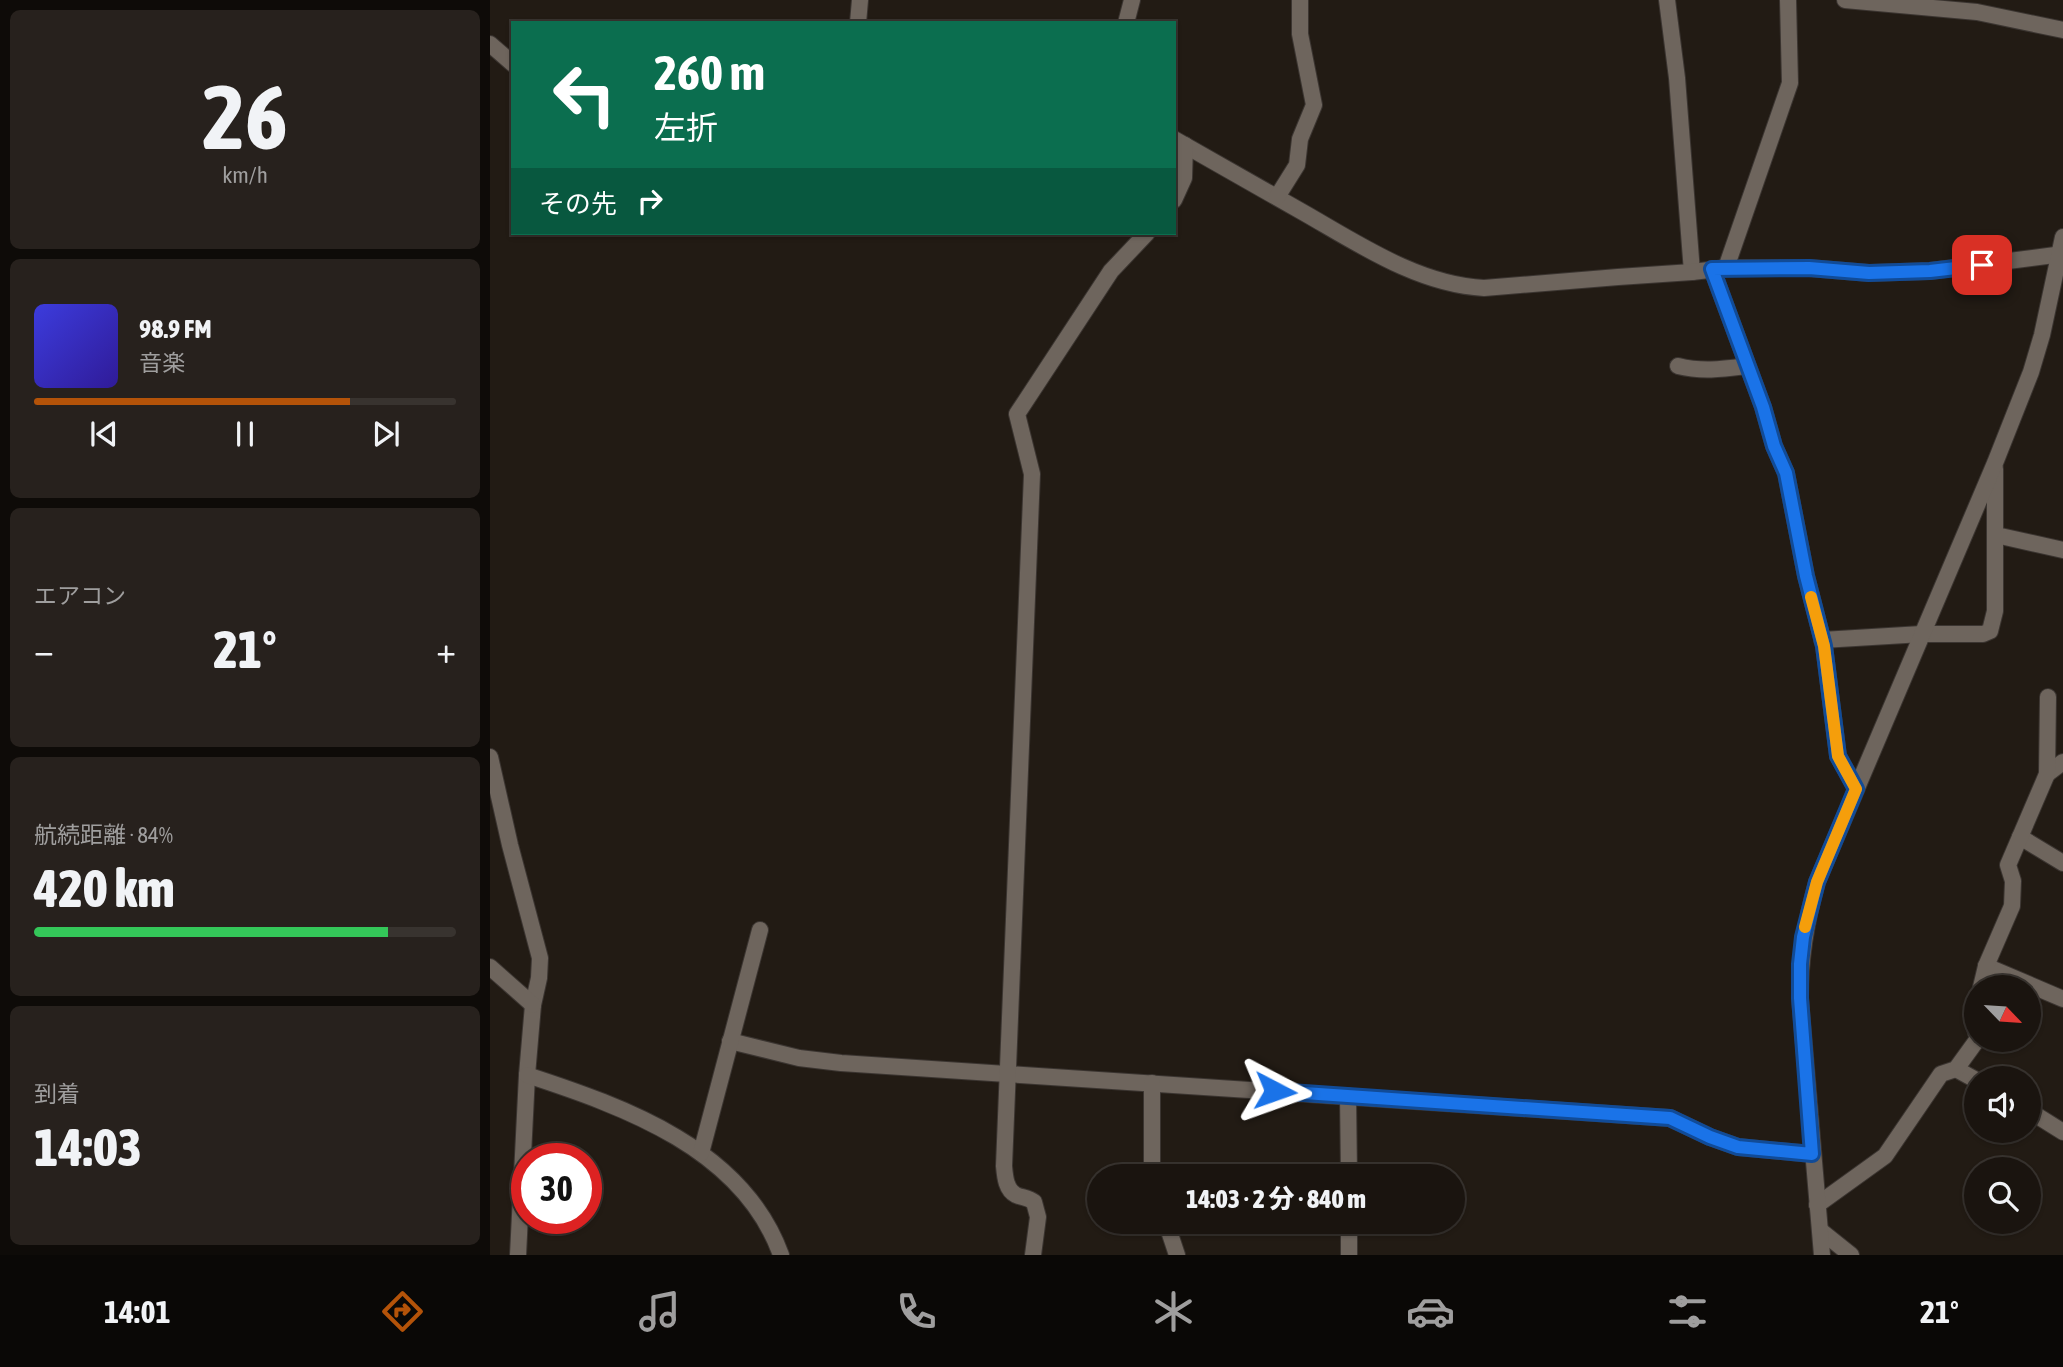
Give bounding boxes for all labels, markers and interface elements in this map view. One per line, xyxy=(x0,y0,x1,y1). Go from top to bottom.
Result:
text: 260 m xyxy=(654,44,765,100)
icon: left xyxy=(539,49,630,140)
text: 26 xyxy=(202,64,288,168)
text: 左折 xyxy=(654,109,718,146)
text: km/h xyxy=(222,162,268,188)
icon: right xyxy=(631,182,669,220)
text: その先 xyxy=(539,189,617,219)
pin xyxy=(1952,235,2012,295)
icon: arrive xyxy=(1963,246,2001,284)
text: 98.9 FM xyxy=(139,314,212,344)
text: 音楽 xyxy=(139,350,185,376)
icon: previous xyxy=(85,415,123,453)
icon: pause xyxy=(226,415,264,453)
icon: next xyxy=(367,415,405,453)
text: エアコン xyxy=(34,583,126,609)
text: 21° xyxy=(213,619,277,679)
text: − xyxy=(34,628,54,671)
text: + xyxy=(436,628,456,671)
text: 航続距離 · 84% xyxy=(34,822,173,848)
text: 420 km xyxy=(34,858,175,918)
north arrow xyxy=(1964,975,2040,1052)
map controls xyxy=(1964,975,2041,1234)
position arrow xyxy=(1238,1054,1312,1128)
button: sound xyxy=(1964,1066,2041,1143)
text: 到着 xyxy=(34,1081,80,1107)
text: 14:03 xyxy=(34,1117,142,1177)
speed limit sign: 30 xyxy=(511,1143,602,1234)
button: search xyxy=(1964,1157,2041,1234)
text: 14:03 · 2 分 · 840 m xyxy=(1186,1184,1366,1214)
icon: directions xyxy=(378,1287,427,1336)
icon: music xyxy=(635,1287,684,1336)
icon: phone xyxy=(892,1287,941,1336)
icon: climate xyxy=(1149,1287,1198,1336)
icon: car xyxy=(1406,1287,1455,1336)
icon: filters xyxy=(1663,1287,1712,1336)
text: 14:01 xyxy=(104,1293,170,1330)
text: 21° xyxy=(1920,1293,1959,1330)

